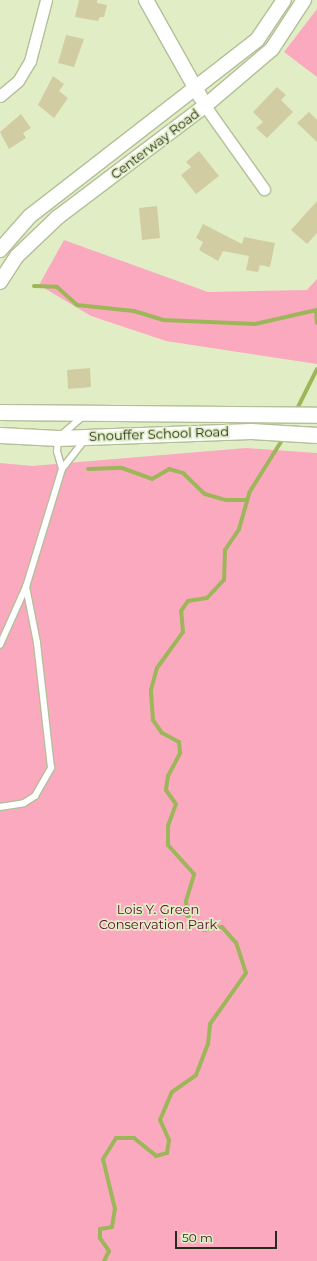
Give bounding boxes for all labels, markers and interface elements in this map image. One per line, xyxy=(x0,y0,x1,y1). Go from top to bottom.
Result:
street label: Centerway Road xyxy=(108,106,202,182)
street label: Snouffer School Road xyxy=(89,424,229,444)
park label: Lois Y. Green Conservation Park xyxy=(99,902,217,933)
scale bar xyxy=(177,1223,279,1249)
text: 50 m xyxy=(182,1230,213,1245)

